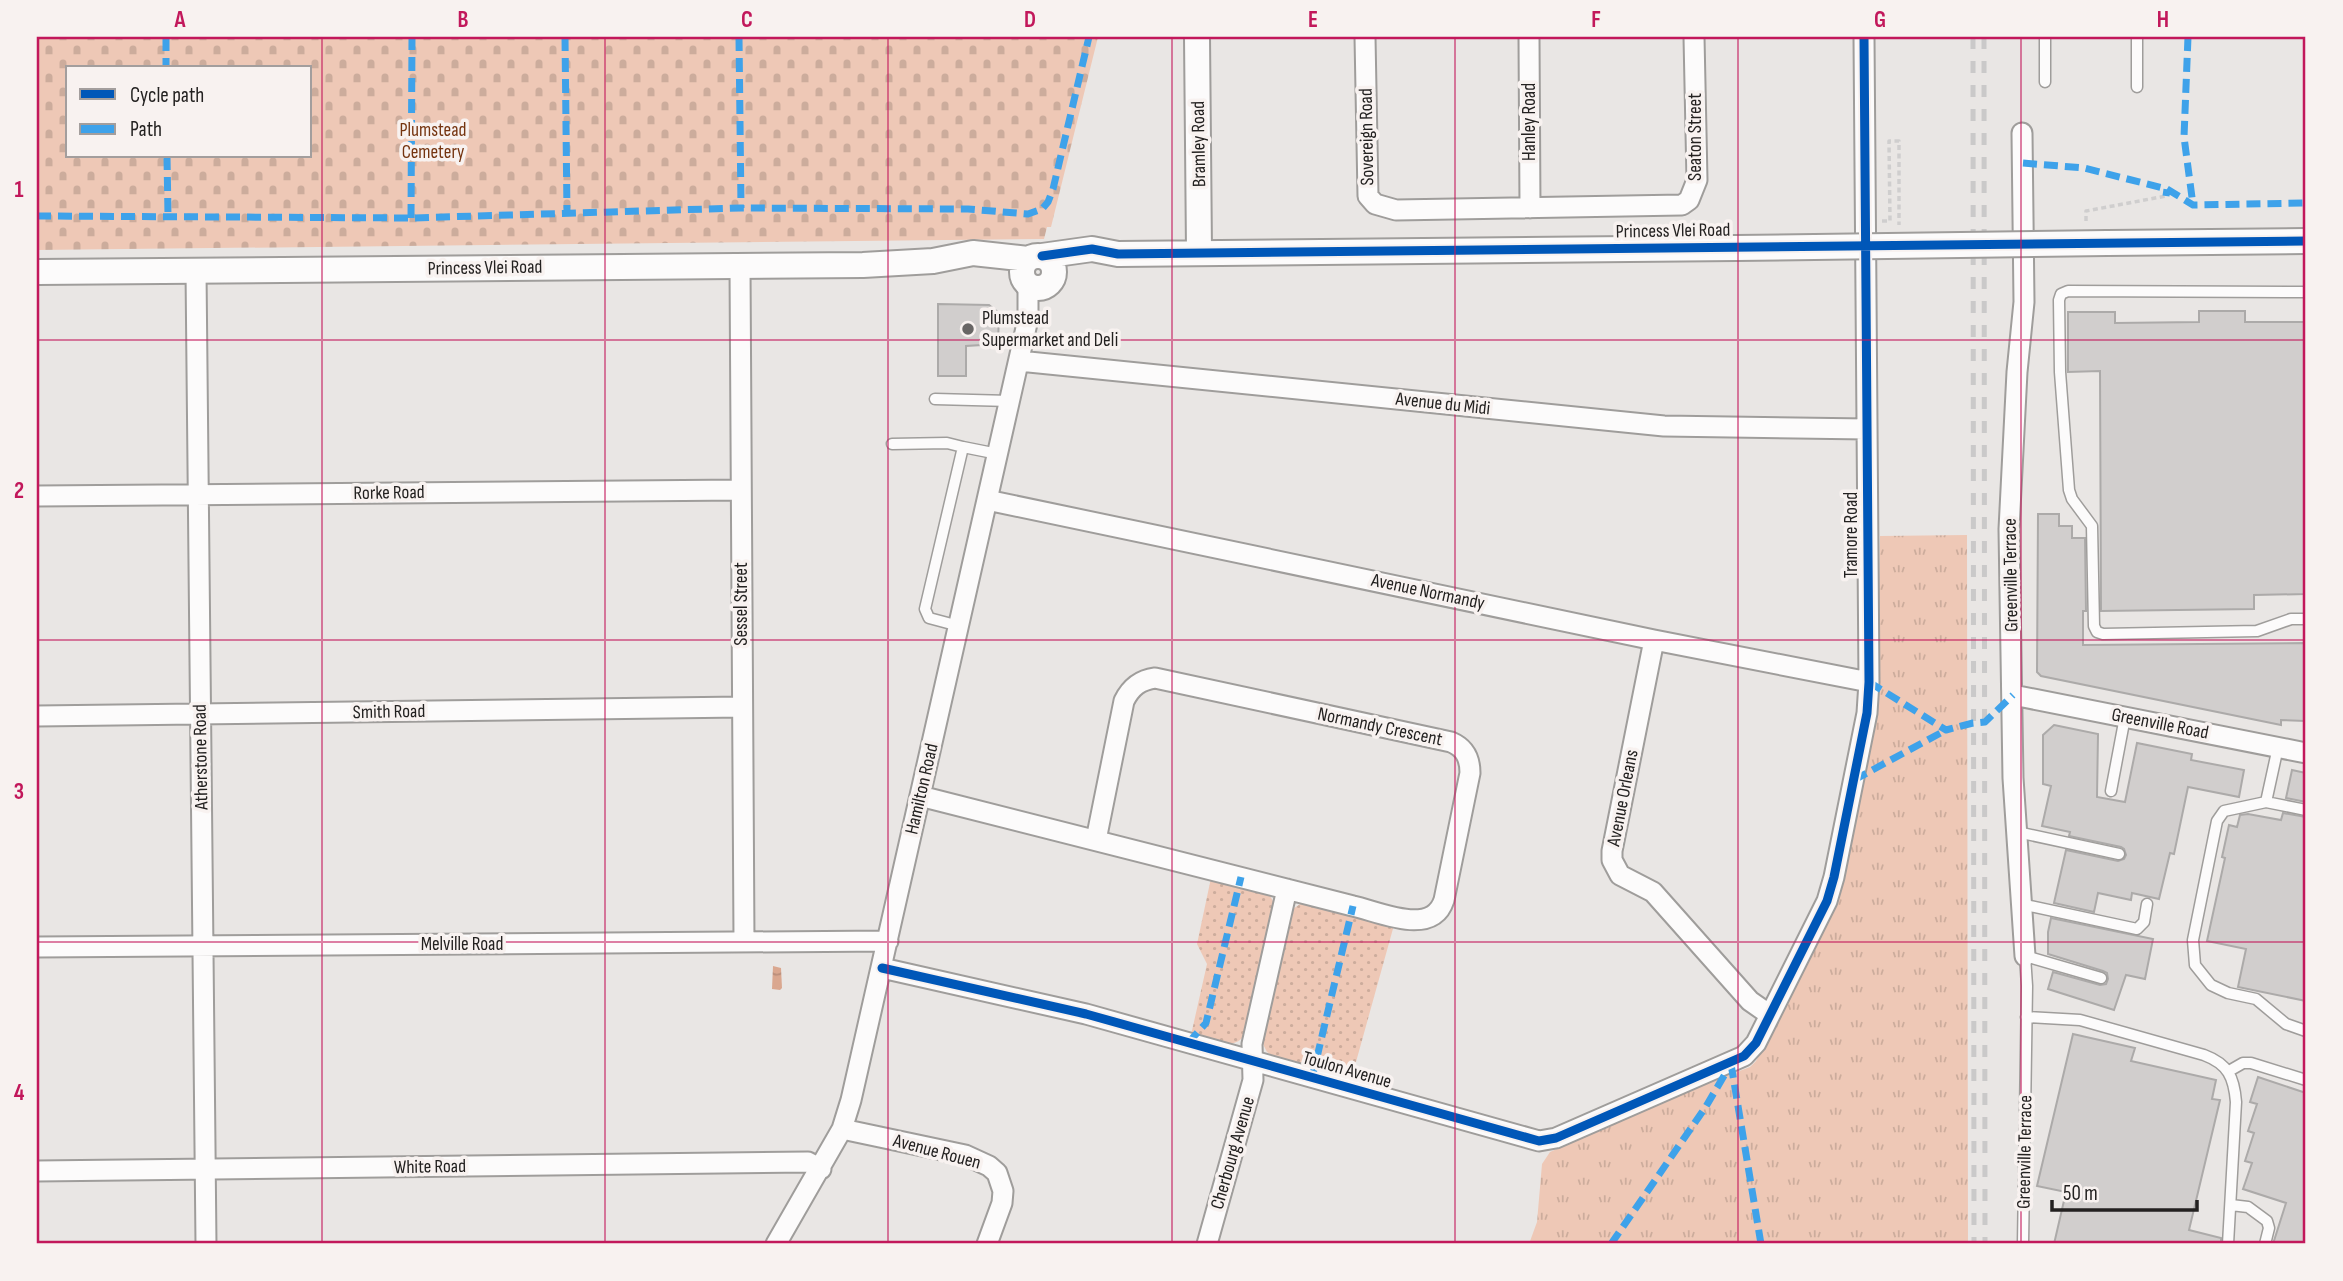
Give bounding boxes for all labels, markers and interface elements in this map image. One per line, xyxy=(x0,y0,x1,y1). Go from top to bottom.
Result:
text: A xyxy=(174,6,187,34)
text: B xyxy=(458,6,469,34)
text: C xyxy=(741,6,753,34)
text: D xyxy=(1024,6,1036,34)
text: E xyxy=(1308,6,1318,34)
text: F xyxy=(1591,6,1601,34)
text: G xyxy=(1874,6,1886,34)
text: H xyxy=(2157,6,2169,34)
legend xyxy=(66,66,312,158)
text: Cycle path xyxy=(130,83,204,108)
street label: Hanley Road xyxy=(1518,83,1541,161)
street label: Sovereign Road xyxy=(1355,88,1379,186)
street label: Seaton Street xyxy=(1684,93,1707,181)
street label: Bramley Road xyxy=(1187,101,1211,187)
text: Path xyxy=(130,117,162,142)
park label: Plumstead Cemetery xyxy=(399,119,467,164)
text: 1 xyxy=(14,176,24,204)
street label: Princess Vlei Road xyxy=(1615,219,1731,243)
street label: Princess Vlei Road xyxy=(427,256,543,280)
place label: Plumstead Supermarket and Deli xyxy=(982,307,1118,352)
marker: Plumstead Supermarket and Deli xyxy=(960,321,976,337)
street label: Avenue du Midi xyxy=(1394,388,1491,420)
text: 2 xyxy=(14,477,24,505)
street label: Rorke Road xyxy=(353,481,425,505)
street label: Tramore Road xyxy=(1840,492,1863,578)
street label: Greenville Terrace xyxy=(1999,518,2023,632)
street label: Sessel Street xyxy=(730,562,753,646)
street label: Avenue Normandy xyxy=(1368,569,1487,615)
street label: Smith Road xyxy=(353,700,425,724)
street label: Normandy Crescent xyxy=(1316,703,1445,751)
street label: Greenville Road xyxy=(2110,703,2210,745)
street label: Atherstone Road xyxy=(189,704,213,811)
street label: Hamilton Road xyxy=(900,741,944,837)
street label: Avenue Orleans xyxy=(1602,748,1644,849)
text: 3 xyxy=(14,778,24,806)
street label: Melville Road xyxy=(421,933,503,956)
street label: Toulon Avenue xyxy=(1300,1046,1394,1094)
text: 4 xyxy=(14,1079,25,1107)
street label: Cherbourg Avenue xyxy=(1206,1094,1260,1212)
street label: Greenville Terrace xyxy=(2013,1095,2037,1209)
street label: Avenue Rouen xyxy=(890,1129,983,1175)
street label: White Road xyxy=(394,1155,466,1179)
scale bar xyxy=(2052,1169,2198,1213)
text: 50 m xyxy=(2063,1181,2098,1206)

